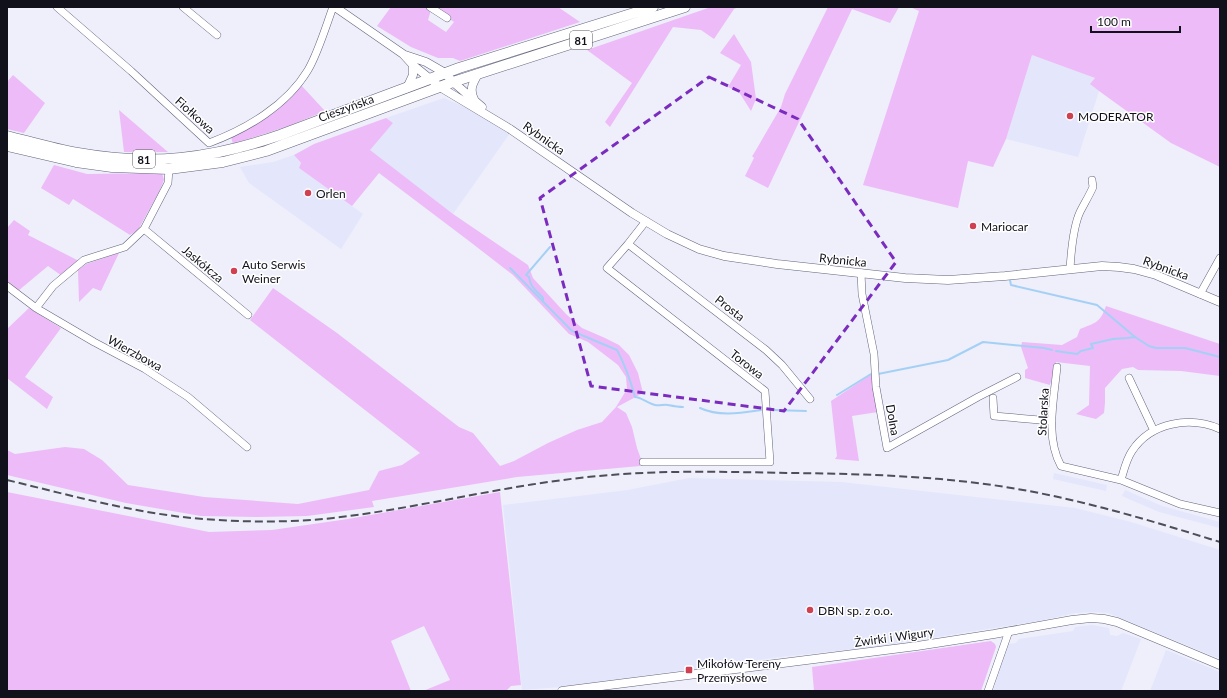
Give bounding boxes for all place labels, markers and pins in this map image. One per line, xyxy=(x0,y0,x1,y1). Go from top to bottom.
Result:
place label: MODERATOR xyxy=(1078,109,1154,124)
marker: MODERATOR xyxy=(1065,111,1075,121)
place label: Orlen xyxy=(316,186,346,201)
marker: Orlen xyxy=(303,188,313,198)
place label: Mariocar xyxy=(981,219,1029,234)
marker: Mariocar xyxy=(968,221,978,231)
place label: Auto Serwis Weiner xyxy=(242,257,306,286)
marker: Auto Serwis Weiner xyxy=(229,266,239,276)
place label: DBN sp. z o.o. xyxy=(818,603,893,618)
marker: DBN sp. z o.o. xyxy=(805,605,815,615)
place label: Mikołów Tereny Przemysłowe xyxy=(697,656,782,685)
marker: Mikołów Tereny Przemysłowe xyxy=(684,665,694,675)

